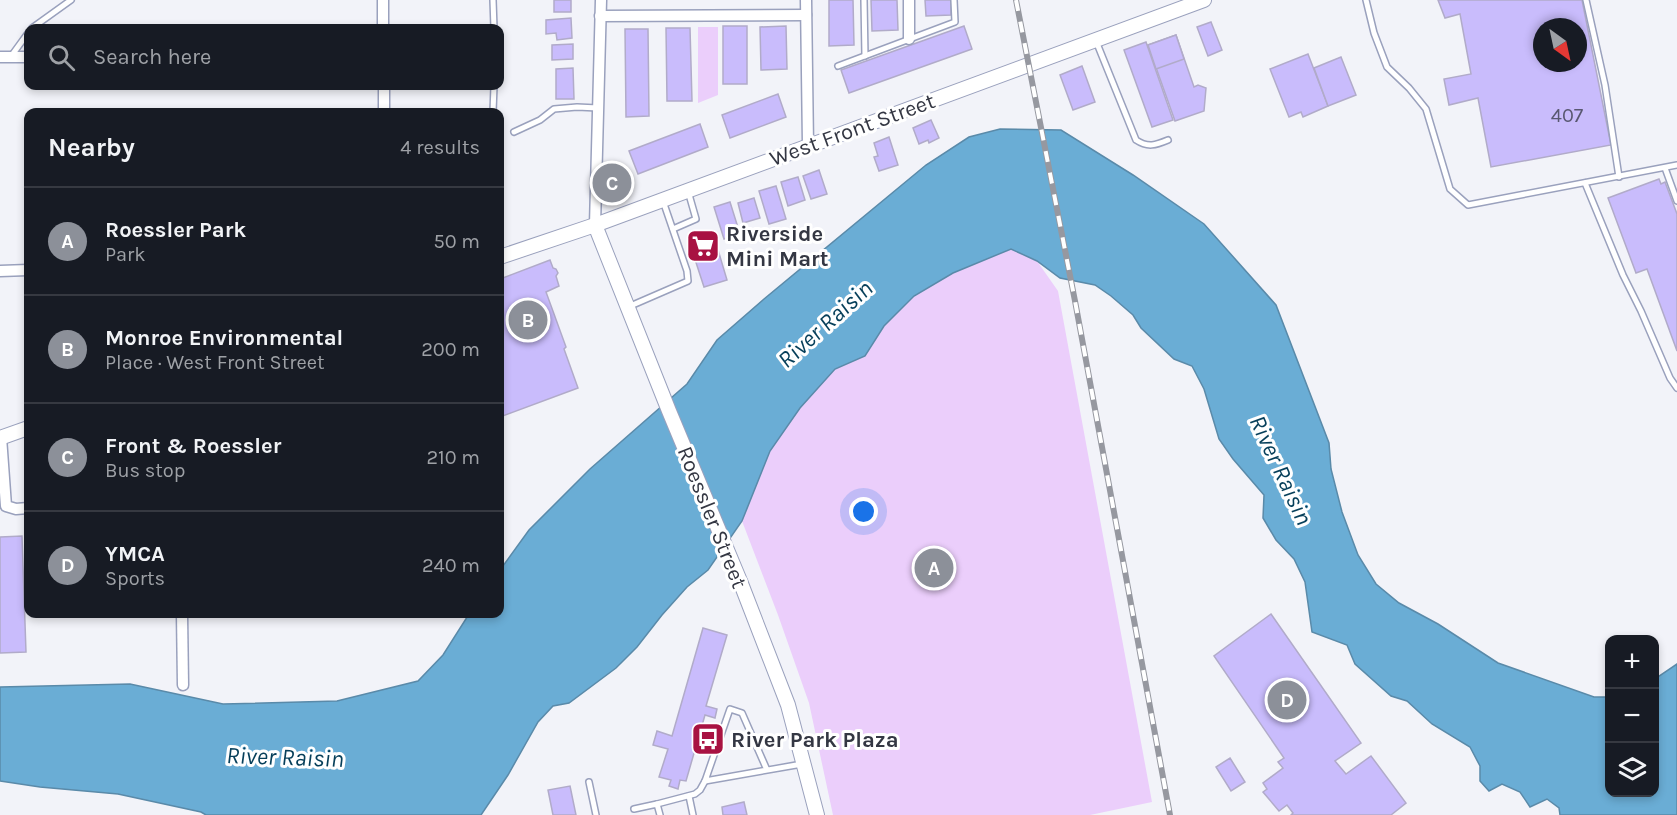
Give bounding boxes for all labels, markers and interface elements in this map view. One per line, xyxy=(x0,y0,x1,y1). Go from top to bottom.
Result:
north arrow xyxy=(1533,18,1587,72)
search box xyxy=(24,24,504,90)
icon: search xyxy=(45,41,78,74)
text: Search here xyxy=(93,44,211,70)
street label: West Front Street xyxy=(766,88,939,172)
house number: 407 xyxy=(1551,104,1584,127)
text: Nearby xyxy=(48,132,135,163)
text: 4 results xyxy=(400,136,480,159)
pin: C xyxy=(592,160,632,206)
text: Roessler Park xyxy=(105,217,246,243)
place label: Riverside Mini Mart xyxy=(726,221,829,272)
supermarket icon: Riverside Mini Mart xyxy=(685,228,721,264)
text: A xyxy=(61,230,74,253)
text: 50 m xyxy=(433,230,480,253)
text: Park xyxy=(105,243,146,266)
water label: River Raisin xyxy=(772,274,878,374)
pin: B xyxy=(508,298,548,342)
text: Monroe Environmental xyxy=(105,325,343,351)
text: B xyxy=(61,338,74,361)
text: 200 m xyxy=(421,338,480,361)
text: Place · West Front Street xyxy=(105,351,325,374)
water label: River Raisin xyxy=(1243,411,1319,529)
text: Front & Roessler xyxy=(105,433,281,459)
street label: Roessler Street xyxy=(672,443,752,592)
text: C xyxy=(61,446,74,469)
text: 210 m xyxy=(426,446,480,469)
text: Bus stop xyxy=(105,459,185,482)
your location xyxy=(849,497,878,526)
text: YMCA xyxy=(105,541,165,567)
pin: A xyxy=(914,546,954,590)
text: D xyxy=(61,554,74,577)
text: 240 m xyxy=(422,554,480,577)
text: Sports xyxy=(105,567,165,590)
map controls xyxy=(1605,635,1659,797)
button: + xyxy=(1605,635,1659,689)
pin: D xyxy=(1268,678,1306,722)
button: − xyxy=(1605,689,1659,743)
bus stop icon: River Park Plaza xyxy=(690,721,726,757)
place label: River Park Plaza xyxy=(731,727,899,753)
water label: River Raisin xyxy=(226,741,344,773)
button: layers xyxy=(1605,743,1659,797)

